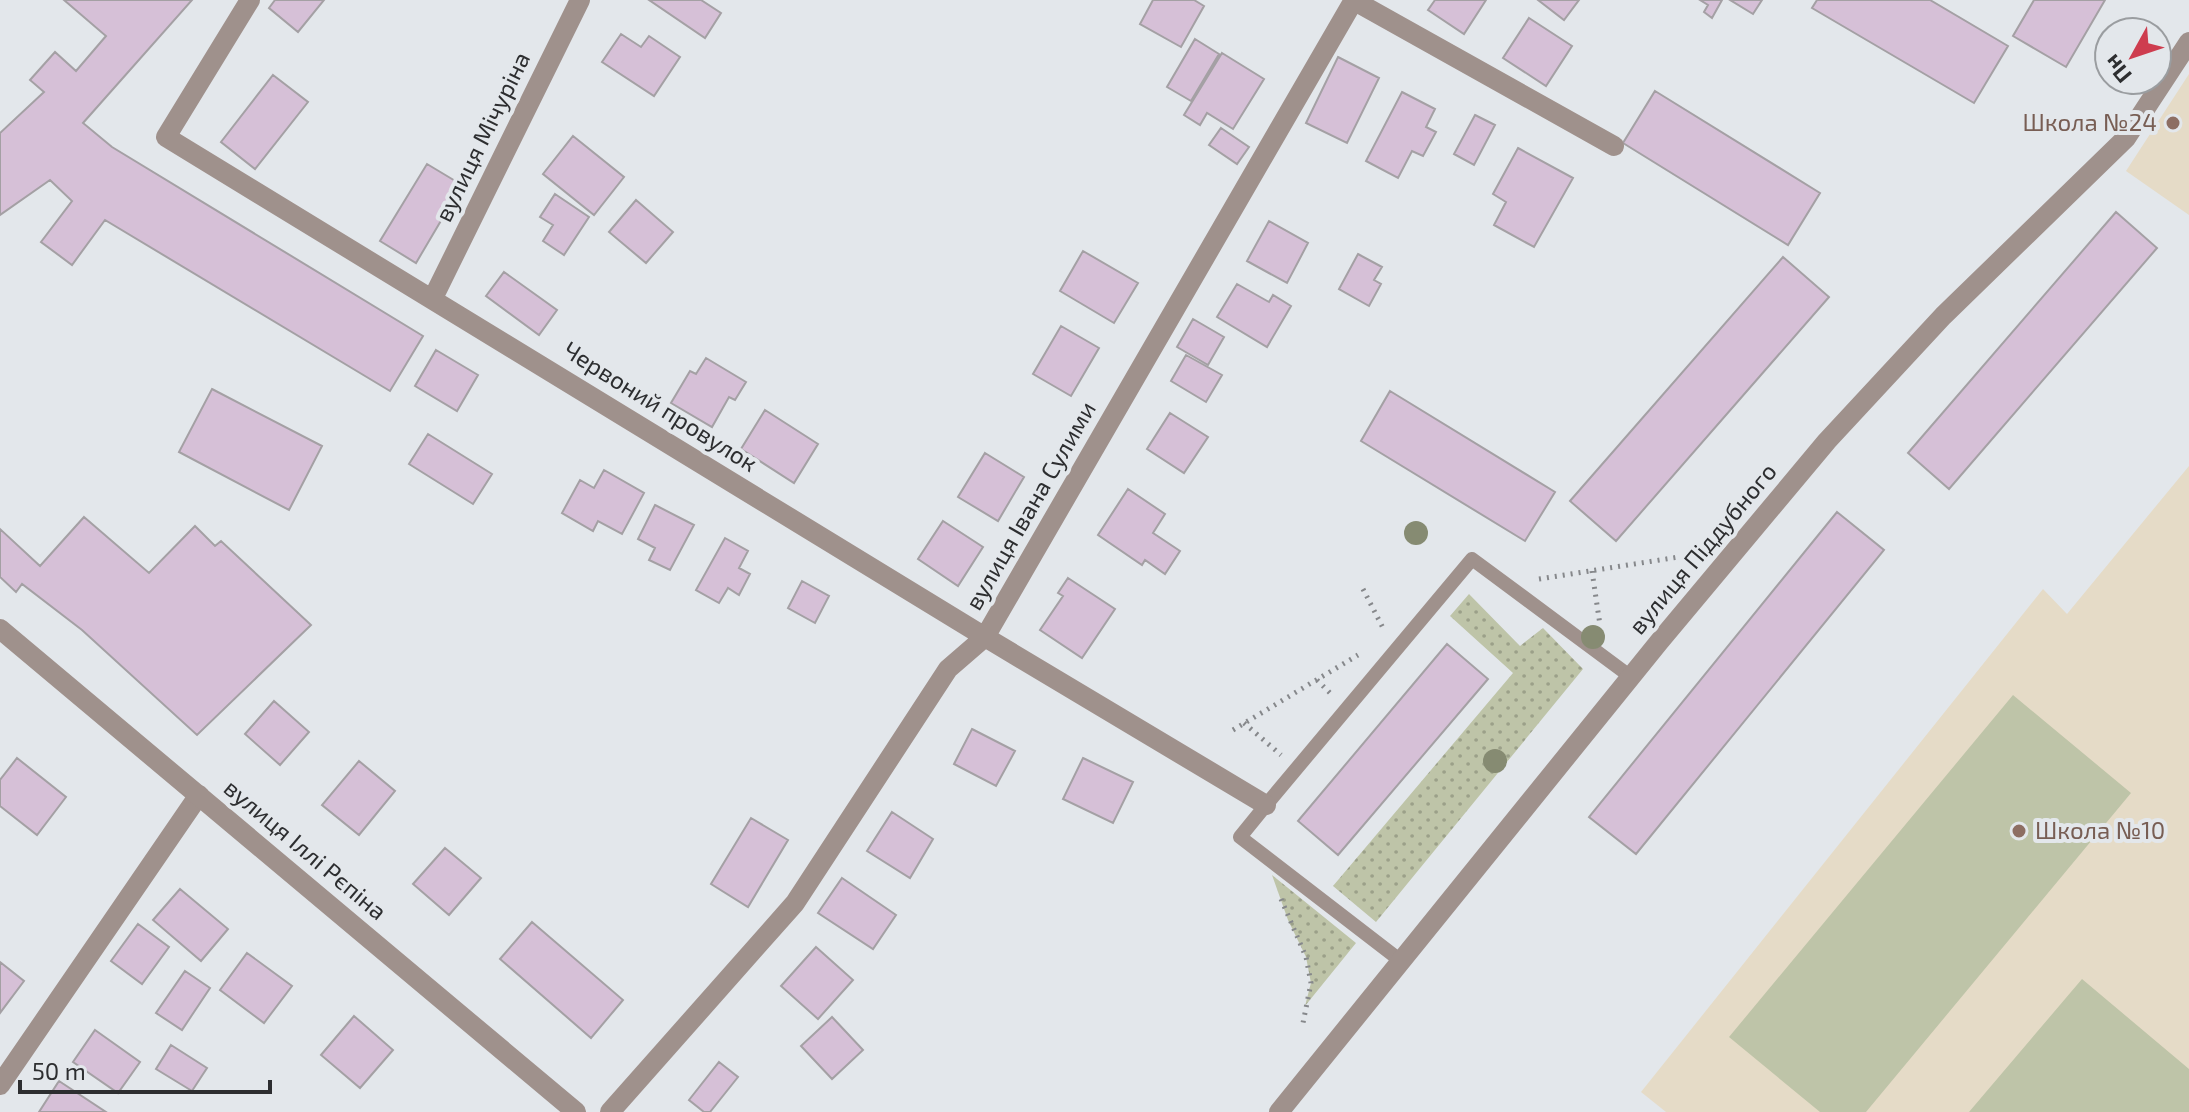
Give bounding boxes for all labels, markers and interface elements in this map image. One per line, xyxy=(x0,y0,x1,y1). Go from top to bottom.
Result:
north arrow xyxy=(2093,16,2173,96)
street label: вулиця Мічуріна xyxy=(428,47,536,226)
text: Пн xyxy=(2098,50,2136,89)
place label: Школа №24 xyxy=(2022,107,2157,136)
marker: Школа №24 xyxy=(2164,114,2182,132)
street label: Червоний провулок xyxy=(558,334,763,478)
street label: вулиця Івана Сулими xyxy=(958,396,1102,615)
street label: вулиця Піддубного xyxy=(1622,457,1783,640)
street label: вулиця Іллі Рєпіна xyxy=(218,772,393,926)
place label: Школа №10 xyxy=(2035,815,2165,844)
marker: Школа №10 xyxy=(2010,822,2028,840)
scale bar xyxy=(20,1044,270,1094)
text: 50 m xyxy=(32,1056,86,1085)

